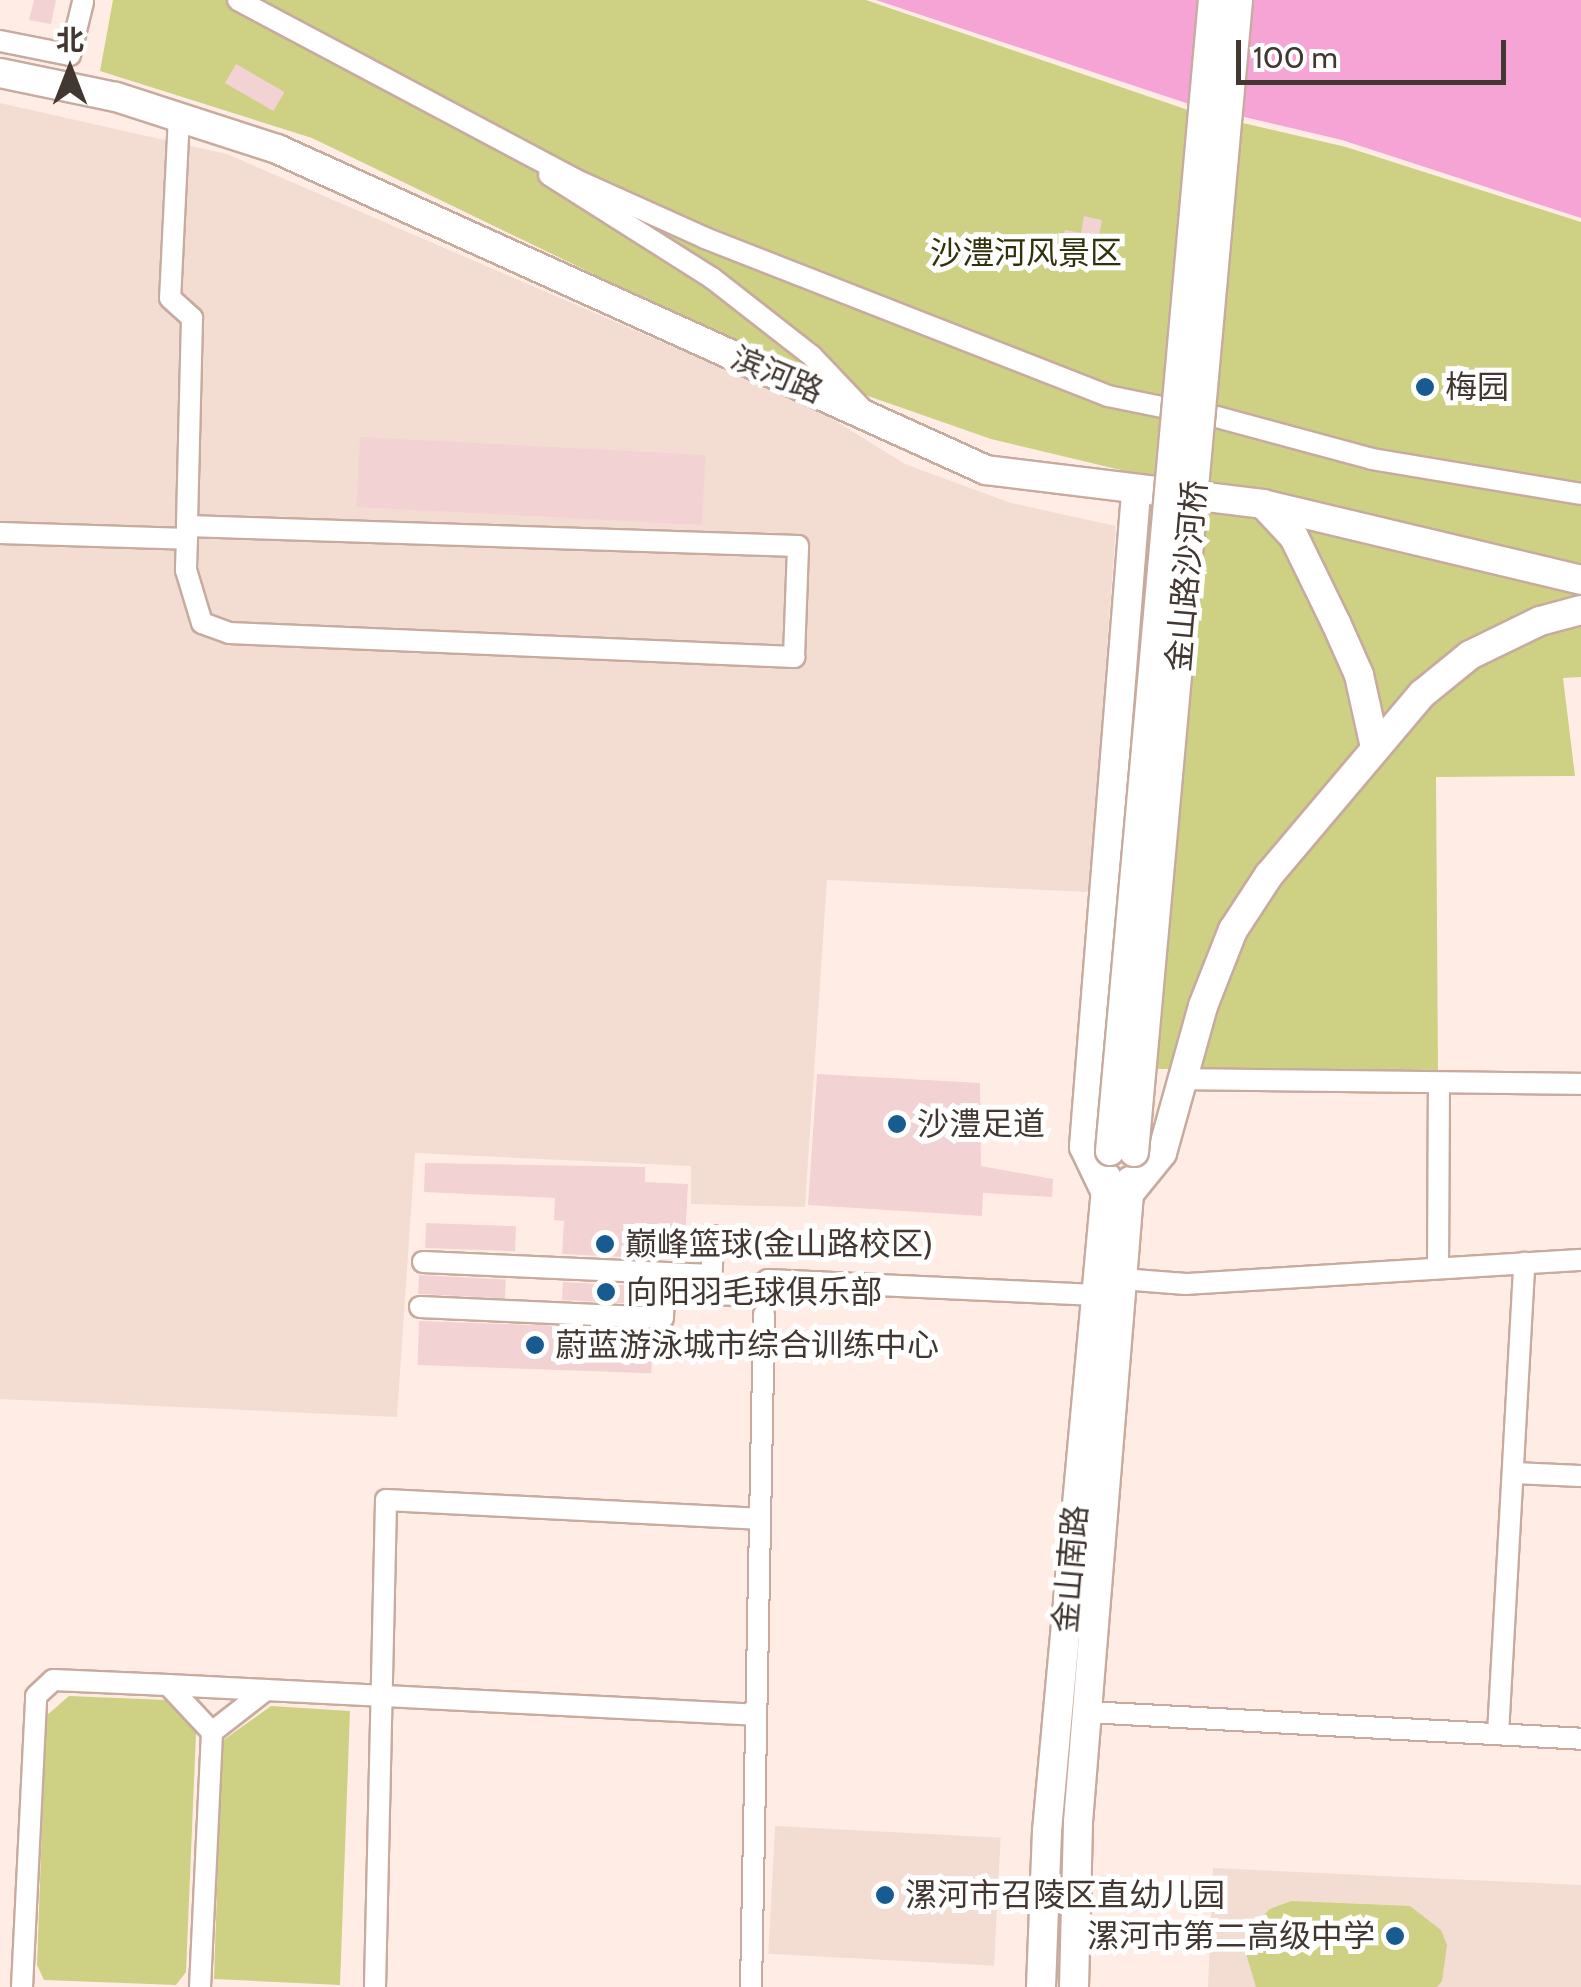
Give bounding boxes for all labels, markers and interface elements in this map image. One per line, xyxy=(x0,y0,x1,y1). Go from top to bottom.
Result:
north arrow xyxy=(20,20,120,120)
scale bar xyxy=(1241,20,1511,82)
text: 北 xyxy=(56,23,84,57)
text: 100 m xyxy=(1253,39,1338,76)
park label: 沙澧河风景区 xyxy=(930,234,1122,272)
street label: 滨河路 xyxy=(725,339,829,411)
place label: 梅园 xyxy=(1445,368,1509,406)
marker: 梅园 xyxy=(1414,376,1436,398)
street label: 金山路沙河桥 xyxy=(1160,479,1214,673)
place label: 沙澧足道 xyxy=(917,1105,1045,1143)
marker: 沙澧足道 xyxy=(886,1113,908,1135)
place label: 巅峰篮球(金山路校区) xyxy=(625,1225,933,1263)
marker: 巅峰篮球(金山路校区) xyxy=(594,1233,616,1255)
place label: 向阳羽毛球俱乐部 xyxy=(626,1273,882,1311)
marker: 向阳羽毛球俱乐部 xyxy=(595,1281,617,1303)
place label: 蔚蓝游泳城市综合训练中心 xyxy=(555,1326,939,1364)
marker: 蔚蓝游泳城市综合训练中心 xyxy=(524,1334,546,1356)
street label: 金山南路 xyxy=(1046,1504,1096,1634)
place label: 漯河市召陵区直幼儿园 xyxy=(905,1876,1225,1914)
marker: 漯河市召陵区直幼儿园 xyxy=(874,1884,896,1906)
place label: 漯河市第二高级中学 xyxy=(1087,1917,1375,1955)
marker: 漯河市第二高级中学 xyxy=(1384,1925,1406,1947)

